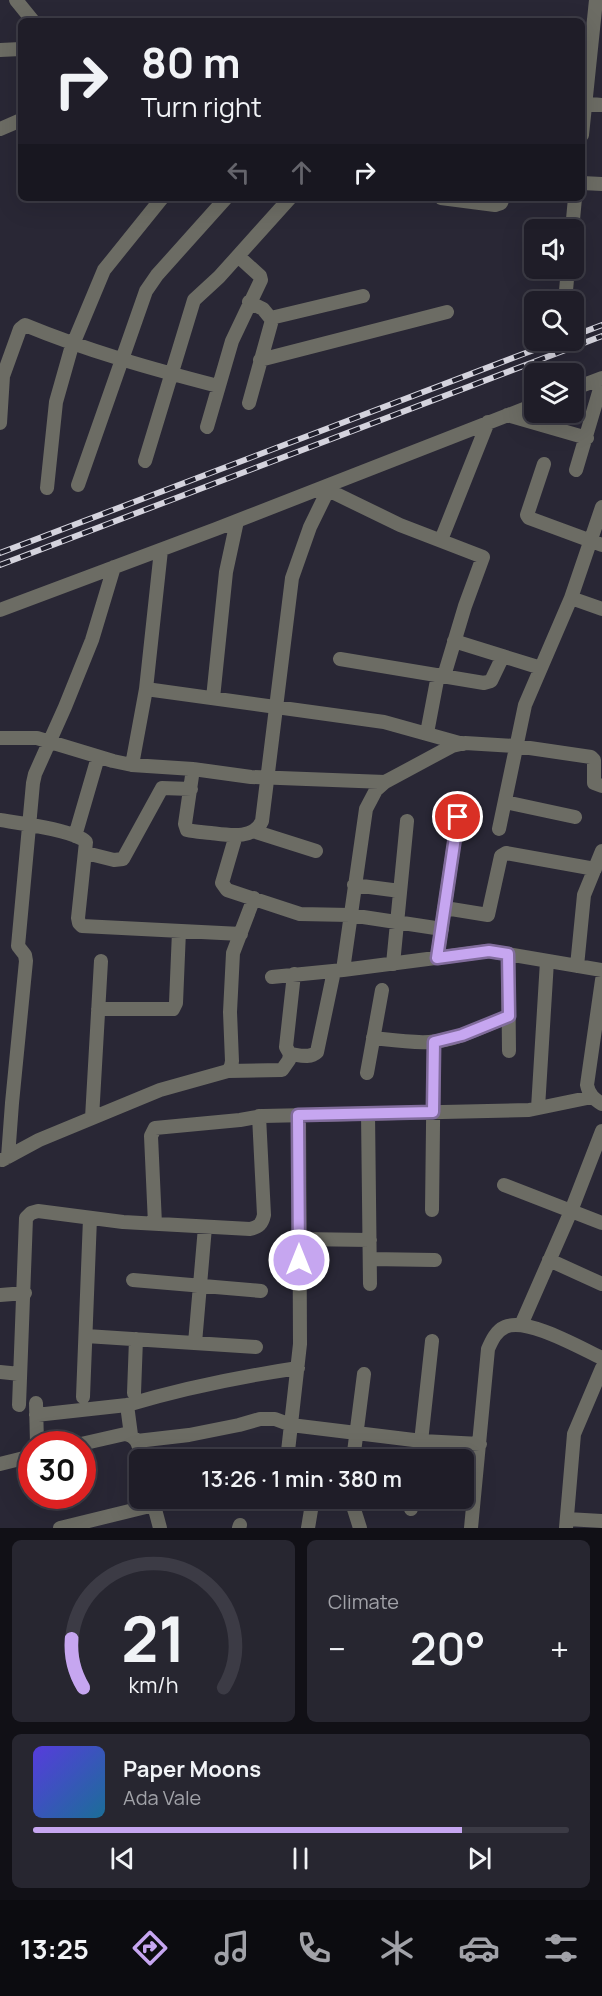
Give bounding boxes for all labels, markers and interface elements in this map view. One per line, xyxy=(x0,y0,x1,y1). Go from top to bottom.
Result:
text: 80 m xyxy=(141,33,241,91)
icon: right xyxy=(42,42,120,120)
text: Turn right xyxy=(141,88,262,125)
icon: left xyxy=(222,156,255,189)
icon: ahead xyxy=(285,156,318,189)
icon: right xyxy=(348,156,381,189)
map controls xyxy=(524,219,584,423)
button: sound xyxy=(524,219,584,279)
button: search xyxy=(524,291,584,351)
button: layers xyxy=(524,363,584,423)
pin xyxy=(432,791,483,842)
icon: arrive xyxy=(441,800,474,833)
position arrow xyxy=(267,1228,331,1292)
speed limit sign: 30 xyxy=(18,1431,96,1509)
text: 13:26 · 1 min · 380 m xyxy=(201,1464,402,1494)
text: Climate xyxy=(328,1588,399,1615)
text: 21 xyxy=(121,1595,186,1681)
text: 20° xyxy=(410,1617,486,1679)
text: − xyxy=(328,1626,346,1671)
text: + xyxy=(550,1626,569,1671)
text: km/h xyxy=(129,1670,178,1699)
text: Paper Moons xyxy=(123,1754,261,1784)
text: Ada Vale xyxy=(123,1784,201,1811)
icon: previous xyxy=(106,1842,139,1875)
icon: pause xyxy=(284,1842,317,1875)
icon: next xyxy=(463,1842,496,1875)
icon: directions xyxy=(129,1927,171,1969)
icon: music xyxy=(211,1927,253,1969)
icon: phone xyxy=(293,1927,335,1969)
icon: climate xyxy=(376,1927,418,1969)
icon: car xyxy=(458,1927,500,1969)
icon: filters xyxy=(540,1927,582,1969)
text: 13:25 xyxy=(20,1930,89,1967)

